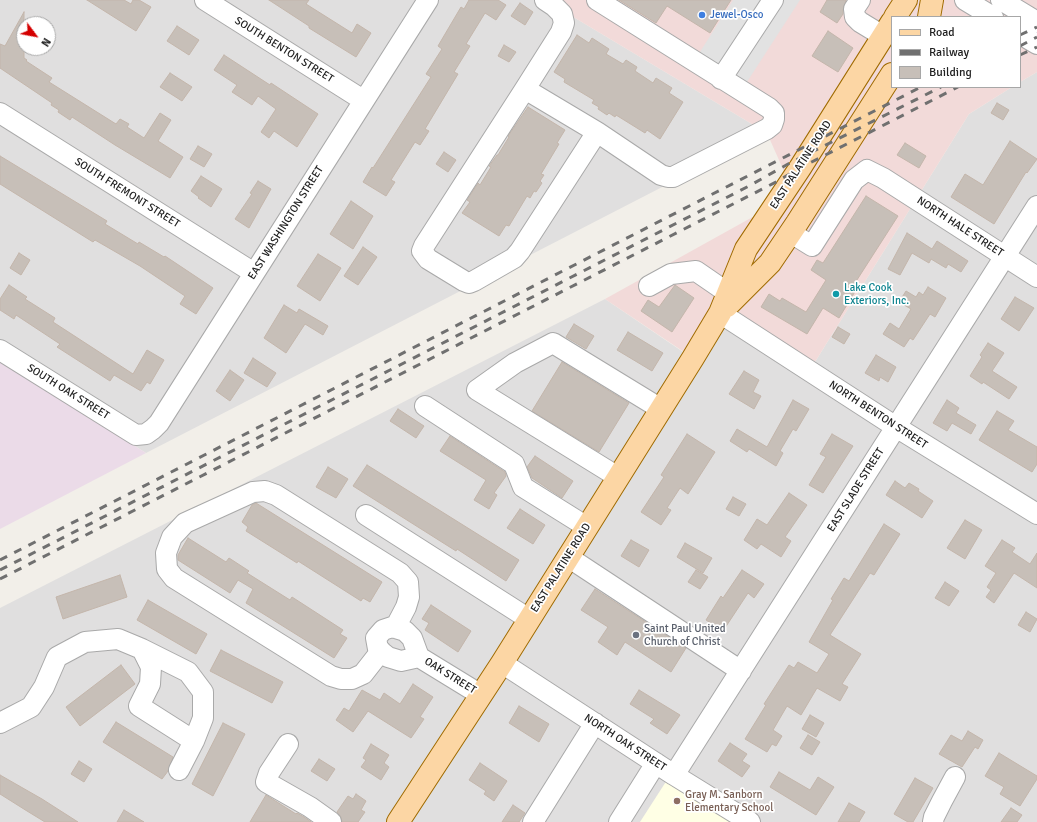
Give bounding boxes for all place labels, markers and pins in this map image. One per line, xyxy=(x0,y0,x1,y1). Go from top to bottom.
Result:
place label: Jewel-Osco xyxy=(710,8,763,22)
marker: Jewel-Osco xyxy=(697,10,707,20)
place label: Lake Cook Exteriors, Inc. xyxy=(844,281,909,307)
marker: Lake Cook Exteriors, Inc. xyxy=(831,289,841,299)
place label: Saint Paul United Church of Christ xyxy=(644,622,726,648)
marker: Saint Paul United Church of Christ xyxy=(631,630,641,640)
place label: Gray M. Sanborn Elementary School xyxy=(685,788,773,814)
marker: Gray M. Sanborn Elementary School xyxy=(672,796,682,806)

